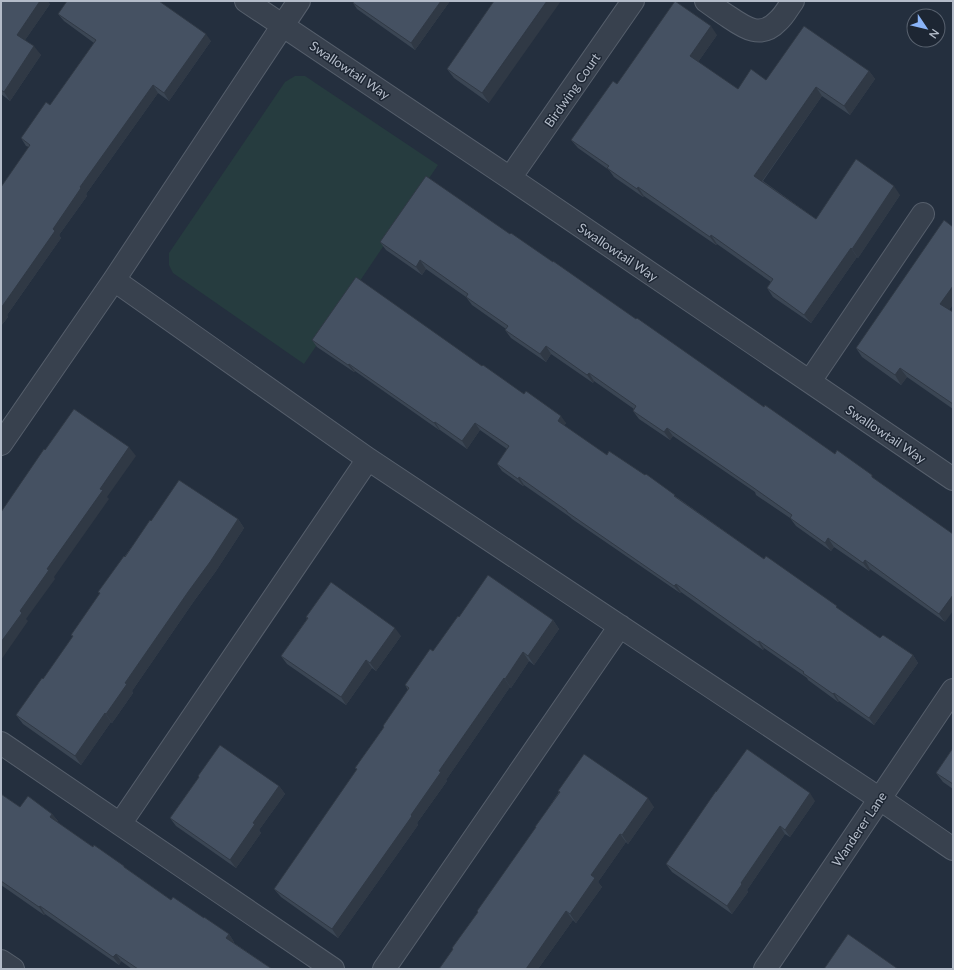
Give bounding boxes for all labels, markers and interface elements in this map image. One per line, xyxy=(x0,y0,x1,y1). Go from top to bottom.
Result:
north arrow xyxy=(906,8,946,48)
text: N xyxy=(927,27,942,41)
street label: Swallowtail Way xyxy=(307,37,393,103)
street label: Birdwing Court xyxy=(541,50,604,130)
street label: Swallowtail Way xyxy=(575,219,661,285)
street label: Swallowtail Way xyxy=(843,401,929,467)
street label: Wanderer Lane xyxy=(828,788,890,870)

